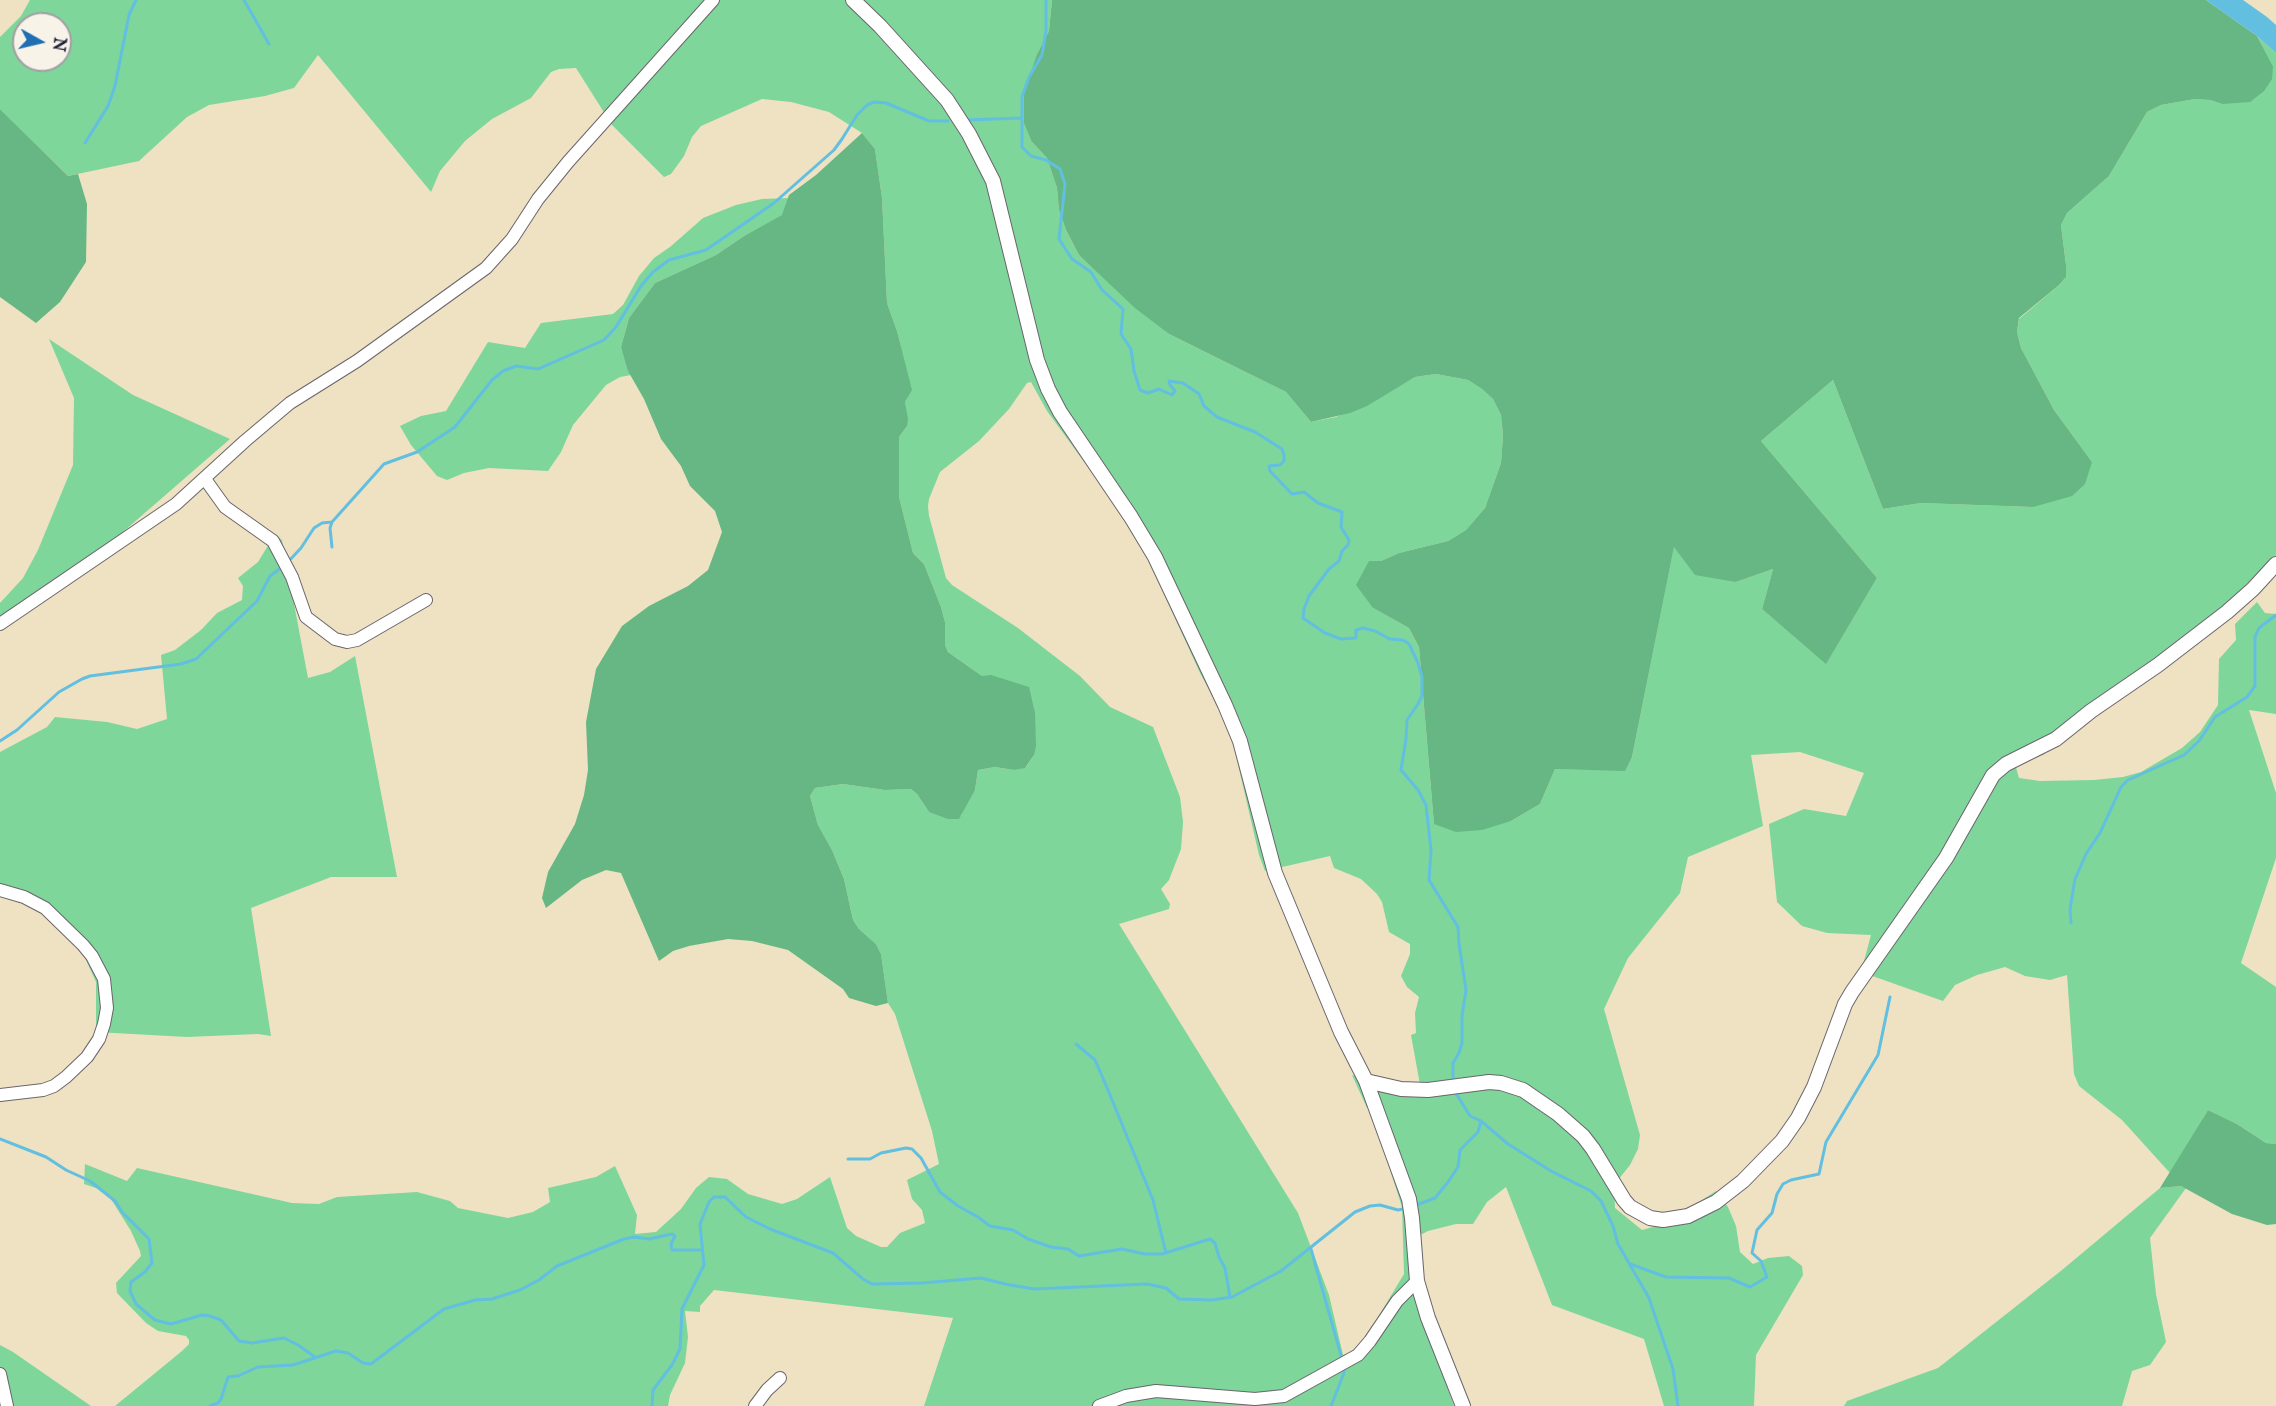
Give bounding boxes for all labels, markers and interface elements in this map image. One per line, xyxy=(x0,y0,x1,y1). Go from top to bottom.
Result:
north arrow xyxy=(12,12,72,72)
text: N xyxy=(47,36,69,52)

